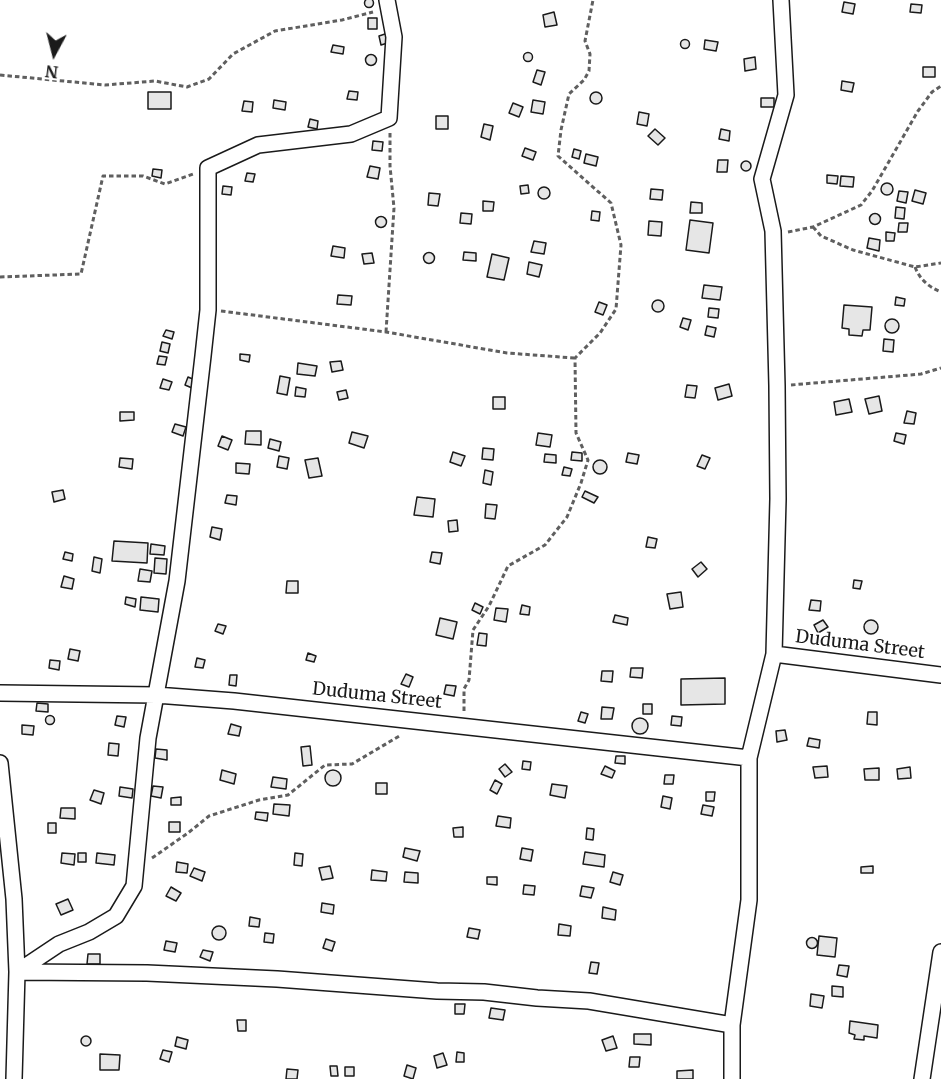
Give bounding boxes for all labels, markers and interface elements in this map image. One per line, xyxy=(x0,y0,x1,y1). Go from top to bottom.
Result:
north arrow xyxy=(24,24,84,84)
text: N xyxy=(44,61,59,83)
street label: Duduma Street xyxy=(794,626,926,664)
street label: Duduma Street xyxy=(311,678,443,714)

